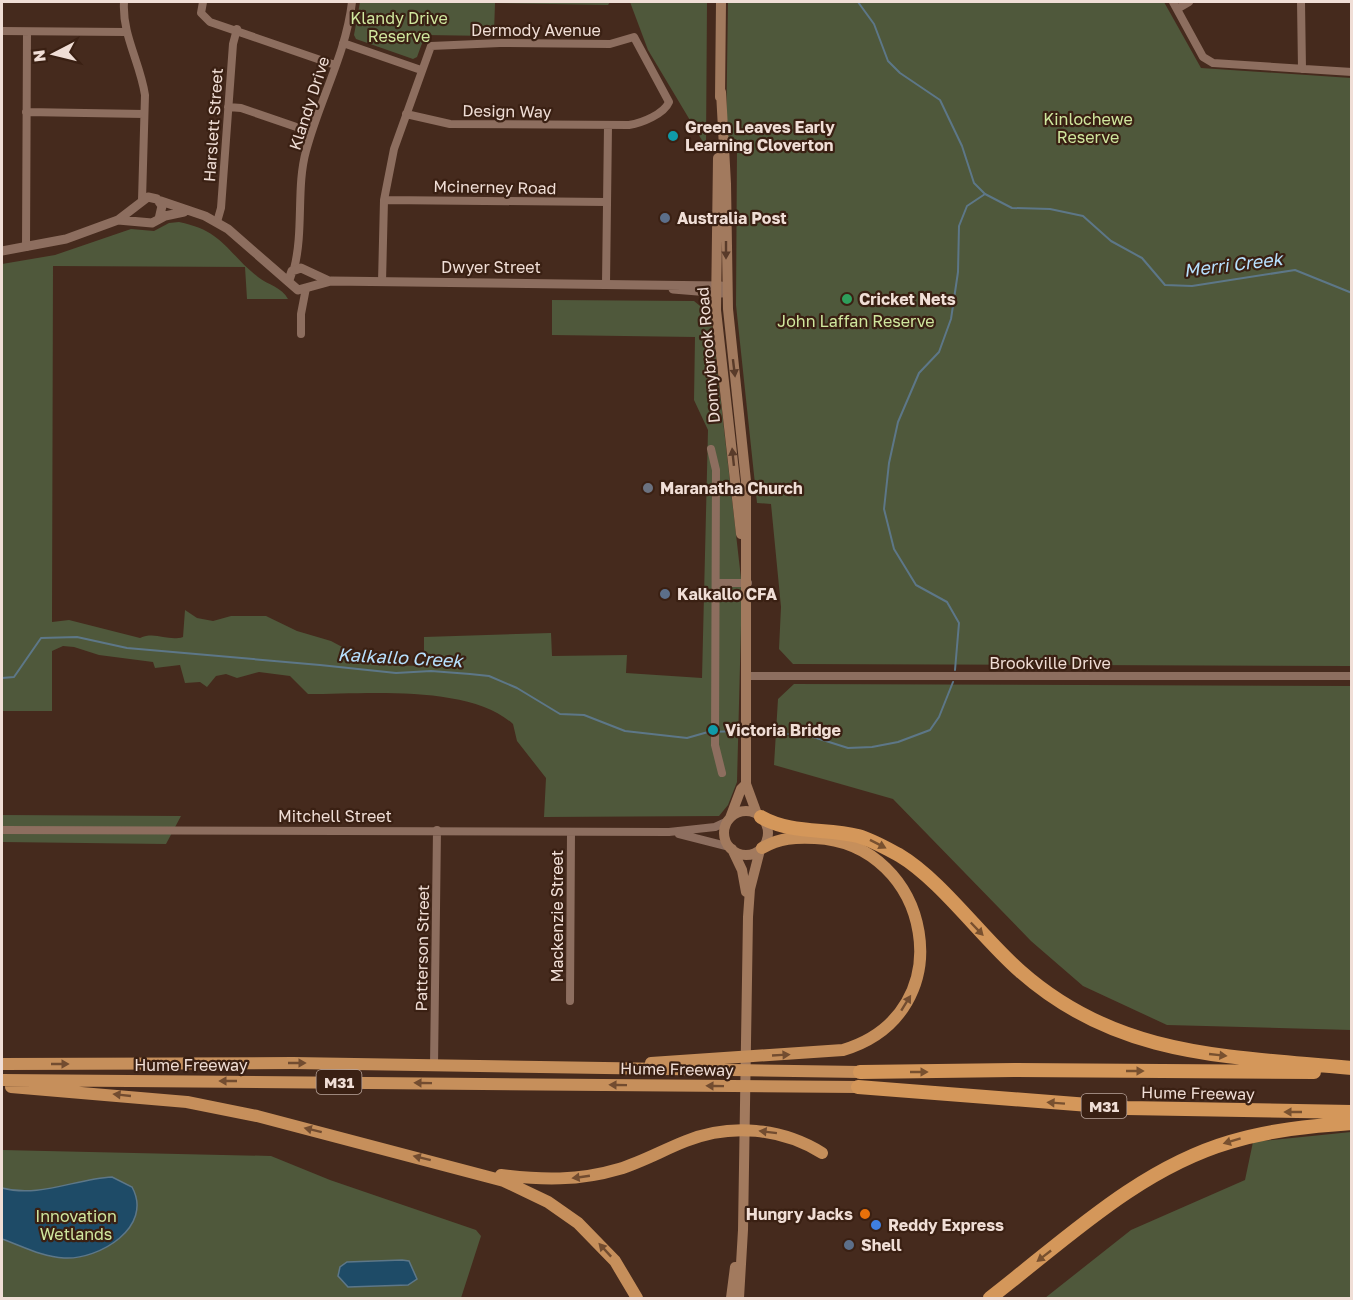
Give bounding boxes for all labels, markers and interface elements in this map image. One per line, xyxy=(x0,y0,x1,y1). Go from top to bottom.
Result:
park label: Klandy Drive Reserve xyxy=(350,8,448,46)
street label: Dermody Avenue xyxy=(471,20,601,40)
north arrow xyxy=(24,24,84,84)
text: N xyxy=(28,49,50,63)
street label: Klandy Drive xyxy=(284,54,334,152)
street label: Harslett Street xyxy=(199,67,227,183)
street label: Design Way xyxy=(462,100,552,122)
park label: Kinlochewe Reserve xyxy=(1043,109,1133,147)
place label: Green Leaves Early Learning Cloverton xyxy=(685,117,835,155)
marker: Green Leaves Early Learning Cloverton xyxy=(666,129,680,143)
street label: Mcinerney Road xyxy=(433,176,557,198)
place label: Australia Post xyxy=(677,208,787,228)
marker: Australia Post xyxy=(658,211,672,225)
one-way arrow xyxy=(721,241,731,260)
water label: Merri Creek xyxy=(1182,247,1285,281)
street label: Dwyer Street xyxy=(441,257,541,277)
street label: Donnybrook Road xyxy=(692,286,724,424)
place label: Cricket Nets xyxy=(859,289,956,309)
marker: Cricket Nets xyxy=(840,292,854,306)
park label: John Laffan Reserve xyxy=(777,311,935,331)
one-way arrow xyxy=(729,358,738,377)
one-way arrow xyxy=(728,447,738,466)
place label: Maranatha Church xyxy=(660,478,803,498)
marker: Maranatha Church xyxy=(641,481,655,495)
place label: Kalkallo CFA xyxy=(677,584,778,604)
marker: Kalkallo CFA xyxy=(658,587,672,601)
water label: Kalkallo Creek xyxy=(337,643,465,671)
street label: Brookville Drive xyxy=(989,653,1111,673)
place label: Victoria Bridge xyxy=(725,720,841,740)
marker: Victoria Bridge xyxy=(706,723,720,737)
street label: Mitchell Street xyxy=(278,806,392,826)
one-way arrow xyxy=(870,840,887,849)
street label: Mackenzie Street xyxy=(547,850,567,982)
street label: Patterson Street xyxy=(411,885,433,1011)
one-way arrow xyxy=(970,922,984,936)
one-way arrow xyxy=(901,995,912,1012)
one-way arrow xyxy=(1209,1050,1228,1060)
one-way arrow xyxy=(772,1051,791,1060)
street label: Hume Freeway xyxy=(134,1055,248,1075)
street label: Hume Freeway xyxy=(620,1058,734,1080)
one-way arrow xyxy=(50,1059,69,1069)
one-way arrow xyxy=(287,1059,306,1068)
one-way arrow xyxy=(1125,1066,1144,1076)
one-way arrow xyxy=(909,1067,928,1077)
road number: M31 xyxy=(316,1070,362,1094)
one-way arrow xyxy=(219,1076,238,1086)
one-way arrow xyxy=(414,1078,433,1088)
one-way arrow xyxy=(609,1080,628,1090)
one-way arrow xyxy=(706,1081,725,1091)
street label: Hume Freeway xyxy=(1141,1082,1255,1104)
one-way arrow xyxy=(112,1091,131,1100)
road number: M31 xyxy=(1082,1094,1126,1118)
one-way arrow xyxy=(1047,1099,1066,1108)
one-way arrow xyxy=(1284,1107,1303,1117)
one-way arrow xyxy=(304,1125,323,1135)
one-way arrow xyxy=(759,1128,778,1137)
one-way arrow xyxy=(1223,1137,1241,1147)
one-way arrow xyxy=(412,1152,431,1162)
one-way arrow xyxy=(572,1172,591,1181)
place label: Hungry Jacks xyxy=(746,1204,853,1224)
park label: Innovation Wetlands xyxy=(35,1206,117,1244)
marker: Hungry Jacks xyxy=(858,1207,872,1221)
place label: Reddy Express xyxy=(888,1215,1004,1235)
marker: Reddy Express xyxy=(869,1218,883,1232)
place label: Shell xyxy=(861,1235,902,1255)
marker: Shell xyxy=(842,1238,856,1252)
one-way arrow xyxy=(599,1243,612,1258)
one-way arrow xyxy=(1037,1250,1052,1262)

